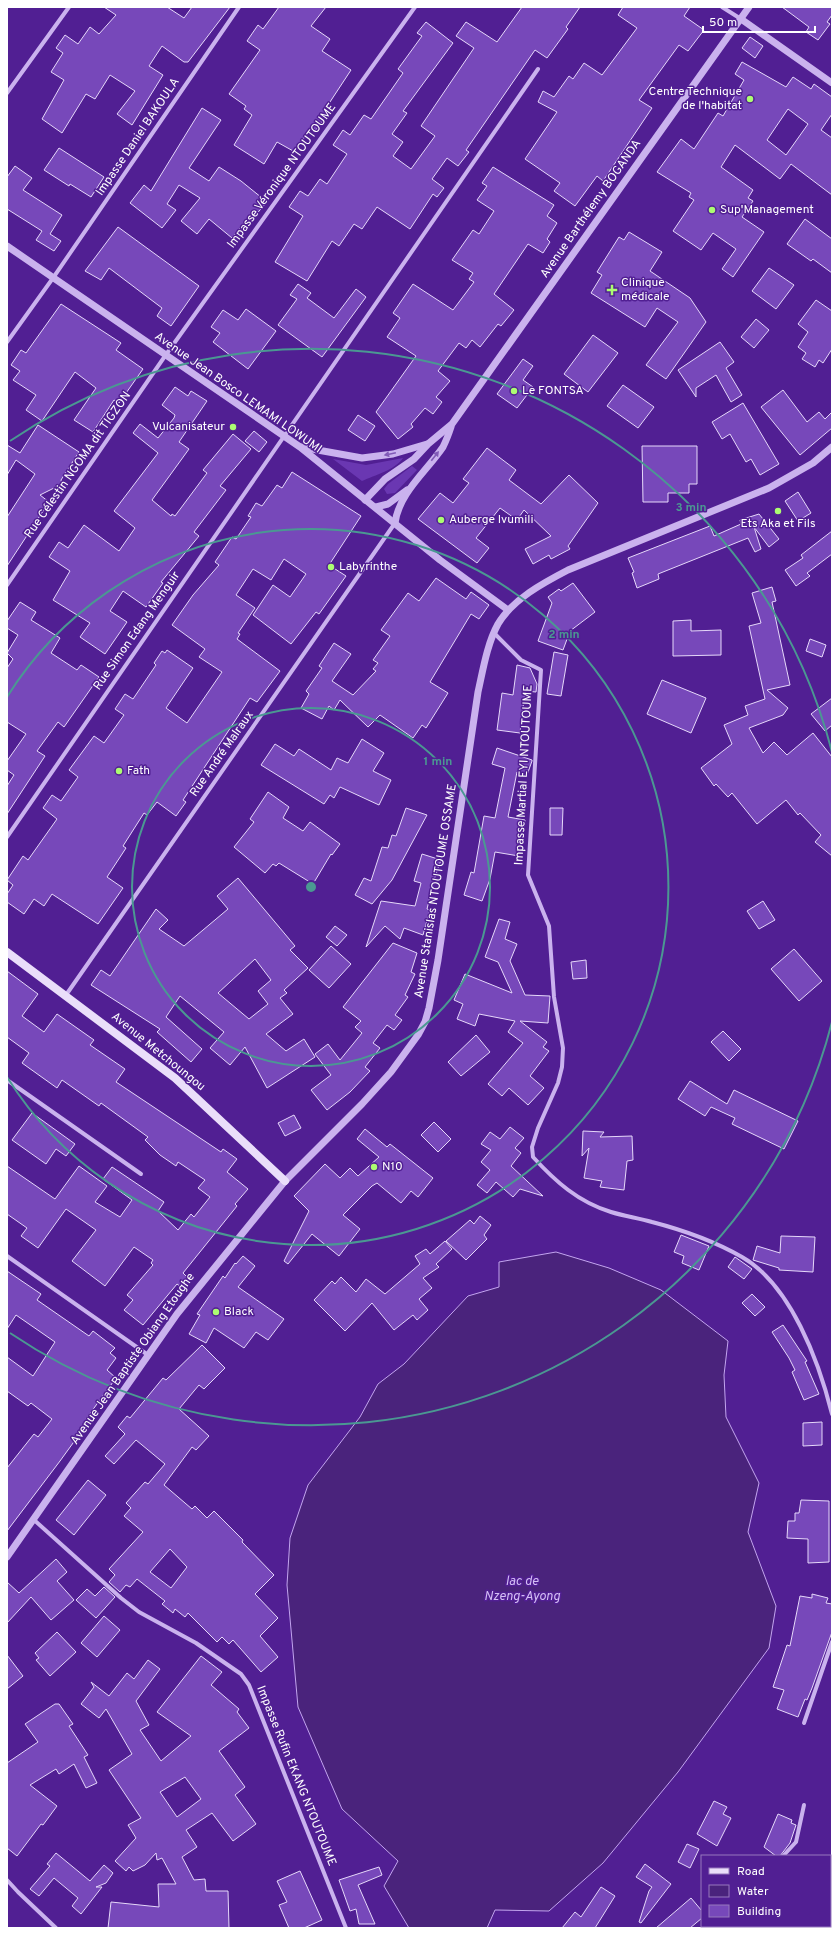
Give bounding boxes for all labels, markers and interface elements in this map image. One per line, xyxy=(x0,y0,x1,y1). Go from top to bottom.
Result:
scale bar xyxy=(703,8,815,34)
text: 50 m xyxy=(709,15,737,31)
street label: Impasse Daniel BAKOULA xyxy=(93,75,183,199)
place label: Centre Technique de l'habitat xyxy=(649,84,742,114)
marker: Centre Technique de l'habitat xyxy=(745,94,755,104)
street label: Impasse Véronique NTOUTOUME xyxy=(224,100,340,252)
street label: Avenue Barthélemy BOGANDA xyxy=(537,137,645,281)
place label: Sup'Management xyxy=(720,202,814,218)
marker: Sup'Management xyxy=(707,205,717,215)
place label: Clinique médicale xyxy=(621,275,669,305)
marker: Clinique médicale xyxy=(606,284,618,296)
street label: Avenue Jean Bosco LEMAMI LOWUMI xyxy=(151,329,325,457)
place label: Le FONTSA xyxy=(522,383,584,399)
marker: Le FONTSA xyxy=(509,386,519,396)
street label: Rue Célestin NGOMA dit TIGZON xyxy=(21,388,135,542)
place label: Vulcanisateur xyxy=(152,419,225,435)
marker: Vulcanisateur xyxy=(228,422,238,432)
one-way arrow xyxy=(431,451,439,462)
one-way arrow xyxy=(384,452,396,458)
text: 3 min xyxy=(675,500,707,516)
marker: Ets Aka et Fils xyxy=(773,506,783,516)
place label: Auberge Ivumili xyxy=(449,512,533,528)
marker: Auberge Ivumili xyxy=(436,515,446,525)
place label: Ets Aka et Fils xyxy=(740,516,816,532)
place label: Labyrinthe xyxy=(339,559,397,575)
marker: Labyrinthe xyxy=(326,562,336,572)
street label: Rue Simon Edang Menguir xyxy=(90,568,184,694)
text: 2 min xyxy=(548,627,580,643)
street label: Impasse Martial EYI NTOUTOUME xyxy=(511,684,537,866)
street label: Rue André Malraux xyxy=(186,708,258,800)
text: 1 min xyxy=(424,754,452,770)
place label: Fath xyxy=(127,763,150,779)
marker: Fath xyxy=(114,766,124,776)
street label: Avenue Stanislas NTOUTOUME OSSAME xyxy=(411,783,461,999)
centre of rings xyxy=(304,880,318,894)
street label: Avenue Metchoungou xyxy=(108,1009,208,1095)
place label: N10 xyxy=(382,1159,403,1175)
marker: N10 xyxy=(369,1162,379,1172)
street label: Avenue Jean Baptiste Obiang Etoughe xyxy=(67,1270,199,1448)
place label: Black xyxy=(224,1304,254,1320)
marker: Black xyxy=(211,1307,221,1317)
water label: lac de Nzeng-Ayong xyxy=(484,1574,561,1605)
street label: Impasse Rufin EKANG NTOUTOUME xyxy=(252,1683,340,1869)
legend xyxy=(701,1855,831,1927)
text: Road xyxy=(737,1864,765,1880)
text: Water xyxy=(737,1884,769,1900)
text: Building xyxy=(737,1904,781,1920)

